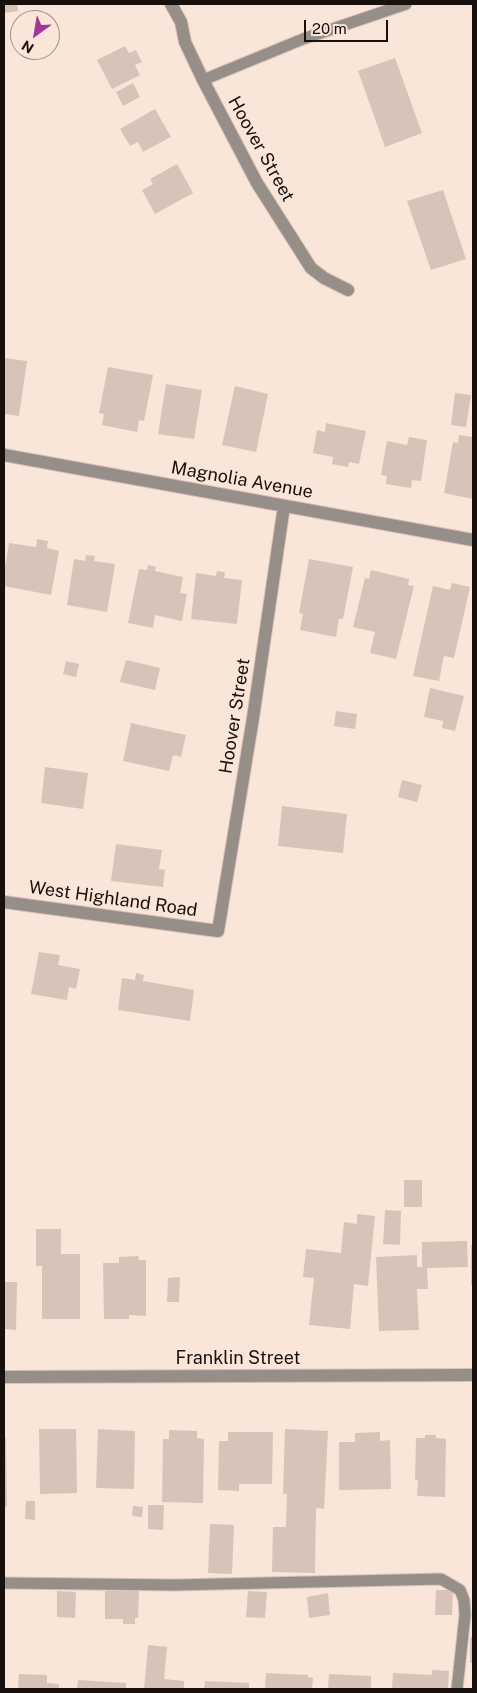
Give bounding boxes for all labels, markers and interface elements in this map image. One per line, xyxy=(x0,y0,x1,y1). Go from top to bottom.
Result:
north arrow xyxy=(10,10,60,60)
scale bar xyxy=(307,10,391,42)
text: 20 m xyxy=(312,20,347,37)
text: N xyxy=(19,37,36,57)
street label: Hoover Street xyxy=(223,93,299,205)
street label: Magnolia Avenue xyxy=(169,457,315,503)
street label: Hoover Street xyxy=(215,657,255,775)
street label: West Highland Road xyxy=(27,876,199,922)
street label: Franklin Street xyxy=(175,1347,301,1369)

